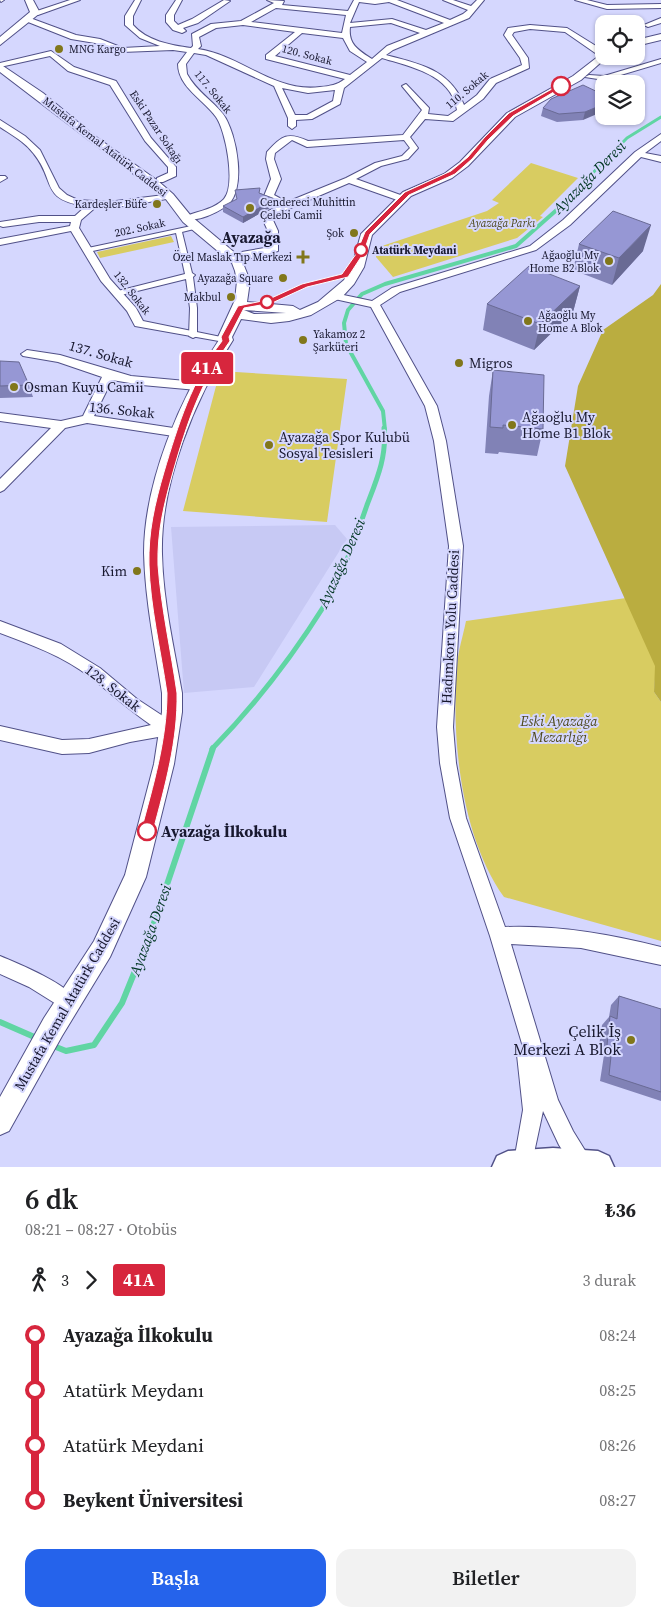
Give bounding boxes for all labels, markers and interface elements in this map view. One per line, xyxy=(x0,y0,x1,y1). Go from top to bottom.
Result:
map controls xyxy=(595,15,645,125)
button: locate xyxy=(595,15,645,65)
street label: 120. Sokak xyxy=(280,41,335,69)
place label: MNG Kargo xyxy=(69,42,126,57)
marker: MNG Kargo xyxy=(53,43,65,55)
street label: 117. Sokak xyxy=(191,67,236,118)
street label: 110. Sokak xyxy=(442,67,492,112)
button: layers xyxy=(595,75,645,125)
unlabelled marker xyxy=(551,76,571,96)
street label: Eski Pazar Sokağı xyxy=(126,88,186,166)
street label: Mustafa Kemal Atatürk Caddesi xyxy=(40,94,170,200)
water label: Ayazağa Deresi xyxy=(547,135,631,219)
place label: Cendereci Muhittin Çelebi Camii xyxy=(260,195,356,223)
place label: Kardeşler Büfe xyxy=(75,197,147,212)
marker: Kardeşler Büfe xyxy=(151,198,163,210)
marker: Cendereci Muhittin Çelebi Camii xyxy=(244,202,256,214)
street label: 202. Sokak xyxy=(113,215,168,241)
park label: Ayazağa Parkı xyxy=(468,216,536,231)
district label: Ayazağa xyxy=(221,226,281,248)
place label: Şok xyxy=(326,226,345,241)
marker: Şok xyxy=(348,227,360,239)
marker: Atatürk Meydani xyxy=(354,243,368,257)
place label: Atatürk Meydani xyxy=(372,243,457,258)
place label: Ağaoğlu My Home B2 Blok xyxy=(529,248,600,276)
place label: Özel Maslak Tıp Merkezi xyxy=(173,249,292,265)
marker: Özel Maslak Tıp Merkezi xyxy=(296,250,310,264)
marker: Ağaoğlu My Home B2 Blok xyxy=(603,255,615,267)
street label: 132. Sokak xyxy=(110,268,154,319)
place label: Ayazağa Square xyxy=(197,271,273,286)
marker: Ayazağa Square xyxy=(277,272,289,284)
place label: Makbul xyxy=(184,290,221,305)
marker: Makbul xyxy=(225,291,237,303)
unlabelled marker xyxy=(260,295,274,309)
place label: Ağaoğlu My Home A Blok xyxy=(538,308,603,336)
marker: Ağaoğlu My Home A Blok xyxy=(522,315,534,327)
place label: Yakamoz 2 Şarküteri xyxy=(313,327,366,355)
marker: Yakamoz 2 Şarküteri xyxy=(297,334,309,346)
street label: 137. Sokak xyxy=(67,335,136,373)
line badge: 41A xyxy=(178,352,236,384)
place label: Migros xyxy=(469,353,513,373)
text: 41A xyxy=(191,355,223,380)
marker: Migros xyxy=(453,357,465,369)
place label: Osman Kuyu Camii xyxy=(24,377,144,397)
marker: Osman Kuyu Camii xyxy=(8,381,20,393)
street label: 136. Sokak xyxy=(88,397,156,423)
place label: Ağaoğlu My Home B1 Blok xyxy=(522,407,611,443)
marker: Ağaoğlu My Home B1 Blok xyxy=(506,419,518,431)
place label: Ayazağa Spor Kulubü Sosyal Tesisleri xyxy=(279,427,410,463)
marker: Ayazağa Spor Kulubü Sosyal Tesisleri xyxy=(263,439,275,451)
water label: Ayazağa Deresi xyxy=(312,515,370,612)
street label: Hadımkoru Yolu Caddesi xyxy=(436,549,464,705)
place label: Kim xyxy=(101,561,127,581)
marker: Kim xyxy=(131,565,143,577)
street label: 128. Sokak xyxy=(81,660,145,716)
park label: Eski Ayazağa Mezarlığı xyxy=(519,711,598,747)
place label: Ayazağa İlkokulu xyxy=(161,820,287,842)
marker: Ayazağa İlkokulu xyxy=(137,821,157,841)
water label: Ayazağa Deresi xyxy=(123,881,176,979)
street label: Mustafa Kemal Atatürk Caddesi xyxy=(9,914,125,1094)
place label: Çelik İş Merkezi A Blok xyxy=(513,1020,621,1060)
marker: Çelik İş Merkezi A Blok xyxy=(625,1034,637,1046)
text: 6 dk xyxy=(25,1180,78,1218)
text: ₺36 xyxy=(605,1197,636,1223)
text: 08:21 – 08:27 · Otobüs xyxy=(25,1218,177,1240)
icon: walk xyxy=(25,1266,53,1294)
icon: forward xyxy=(77,1266,105,1294)
text: 41A xyxy=(123,1267,155,1292)
text: 3 xyxy=(61,1269,69,1291)
text: 3 durak xyxy=(583,1269,636,1291)
text: Ayazağa İlkokulu xyxy=(63,1322,213,1348)
text: 08:24 xyxy=(599,1324,636,1346)
text: Atatürk Meydanı xyxy=(63,1377,204,1403)
text: 08:25 xyxy=(599,1379,636,1401)
text: Atatürk Meydani xyxy=(63,1432,204,1458)
text: 08:26 xyxy=(599,1434,636,1456)
text: Beykent Üniversitesi xyxy=(63,1487,243,1513)
text: 08:27 xyxy=(599,1489,636,1511)
button: Başla xyxy=(25,1549,326,1607)
button: Biletler xyxy=(336,1549,636,1607)

